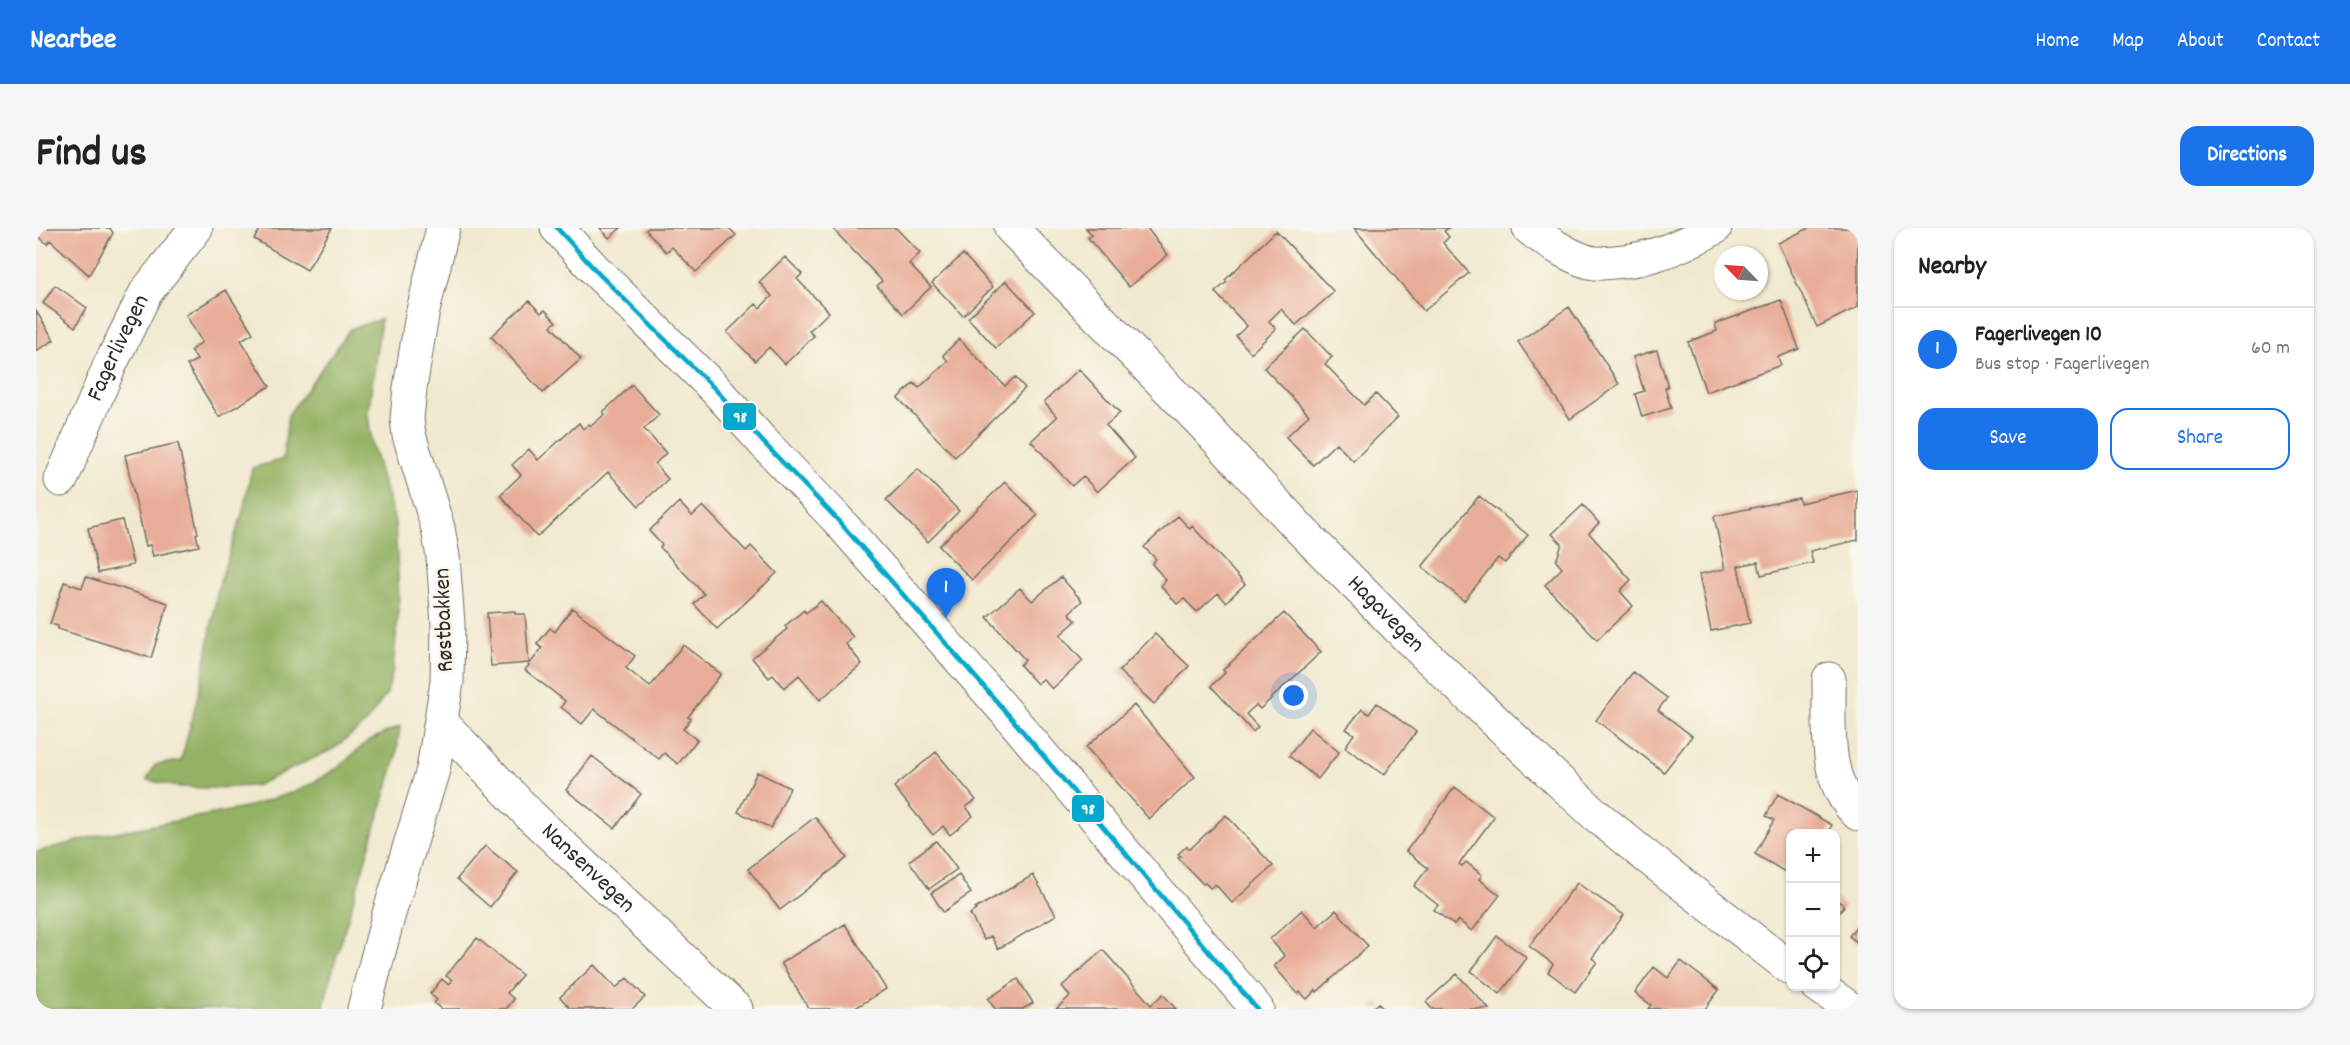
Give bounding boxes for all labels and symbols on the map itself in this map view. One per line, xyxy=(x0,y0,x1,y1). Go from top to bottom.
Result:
north arrow xyxy=(1714,246,1768,300)
street label: Fagerlivegen xyxy=(79,289,159,407)
line badge: 98 xyxy=(722,402,757,431)
text: 98 xyxy=(733,407,747,430)
street label: Røstbakken xyxy=(426,567,464,673)
pin: 1 xyxy=(926,568,966,618)
street label: Hagavegen xyxy=(1338,568,1432,662)
your location xyxy=(1279,681,1308,710)
line badge: 98 xyxy=(1071,794,1105,823)
text: 98 xyxy=(1081,799,1095,822)
street label: Nansenvegen xyxy=(532,816,642,922)

